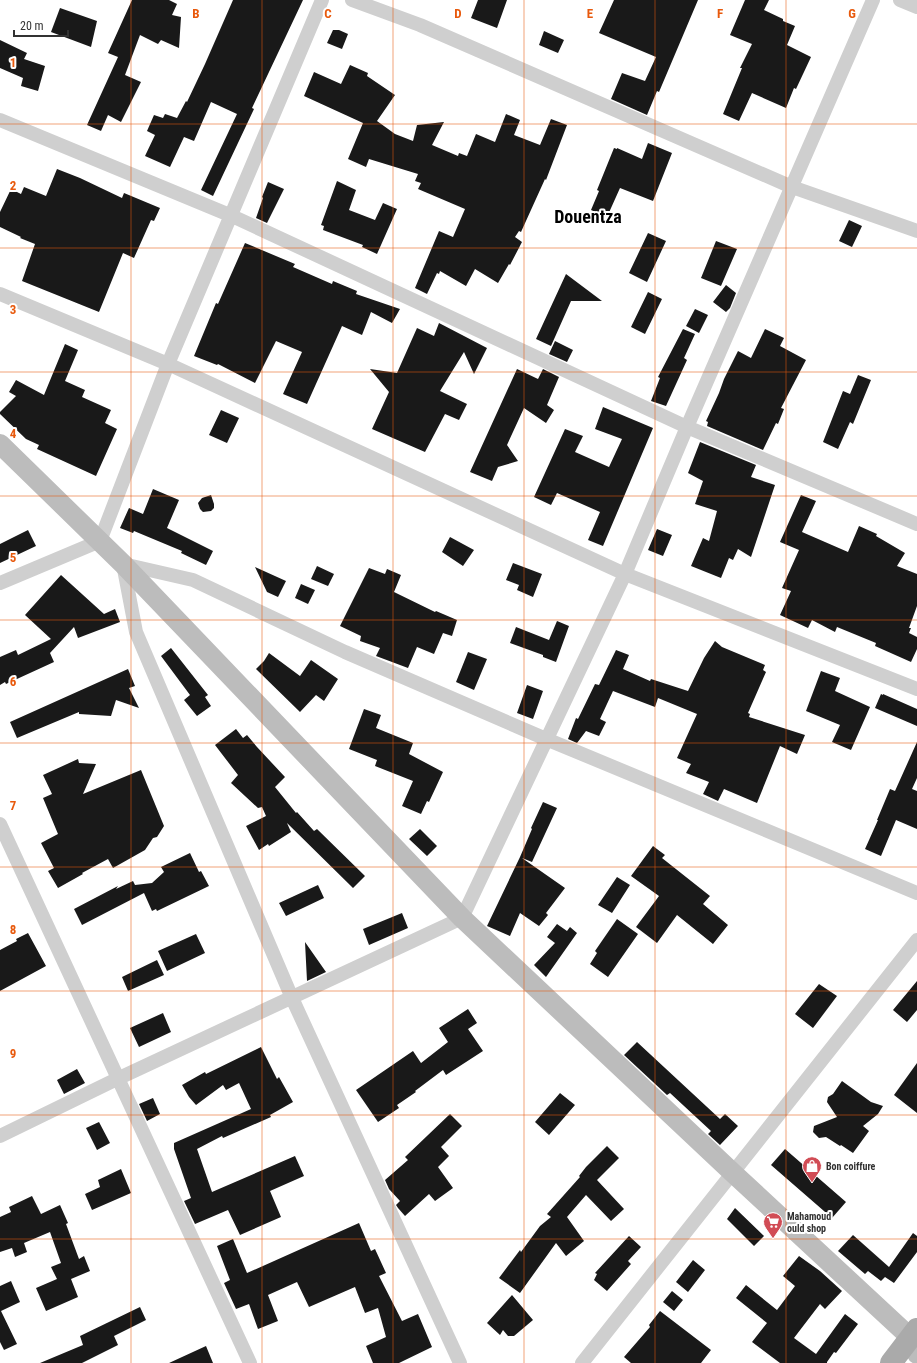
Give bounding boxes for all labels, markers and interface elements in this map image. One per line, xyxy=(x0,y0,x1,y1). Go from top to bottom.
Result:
text: B xyxy=(192,6,200,21)
text: C xyxy=(324,6,332,21)
text: D xyxy=(454,6,462,21)
text: E xyxy=(587,6,594,21)
text: F xyxy=(717,6,723,21)
text: G xyxy=(848,6,856,21)
scale bar xyxy=(14,12,68,38)
text: 20 m xyxy=(20,19,44,33)
text: 1 xyxy=(10,55,16,70)
text: 2 xyxy=(10,178,17,193)
district label: Douentza xyxy=(554,206,622,227)
text: 3 xyxy=(10,302,16,317)
text: 4 xyxy=(10,426,17,441)
text: 5 xyxy=(10,550,17,565)
text: 6 xyxy=(10,674,17,689)
text: 7 xyxy=(10,798,17,813)
text: 8 xyxy=(10,922,16,937)
text: 9 xyxy=(10,1046,16,1061)
shop icon: Bon coiffure xyxy=(801,1155,823,1183)
place label: Bon coiffure xyxy=(826,1161,876,1172)
supermarket icon: Mahamoud ould shop xyxy=(762,1211,784,1239)
place label: Mahamoud ould shop xyxy=(787,1211,831,1234)

